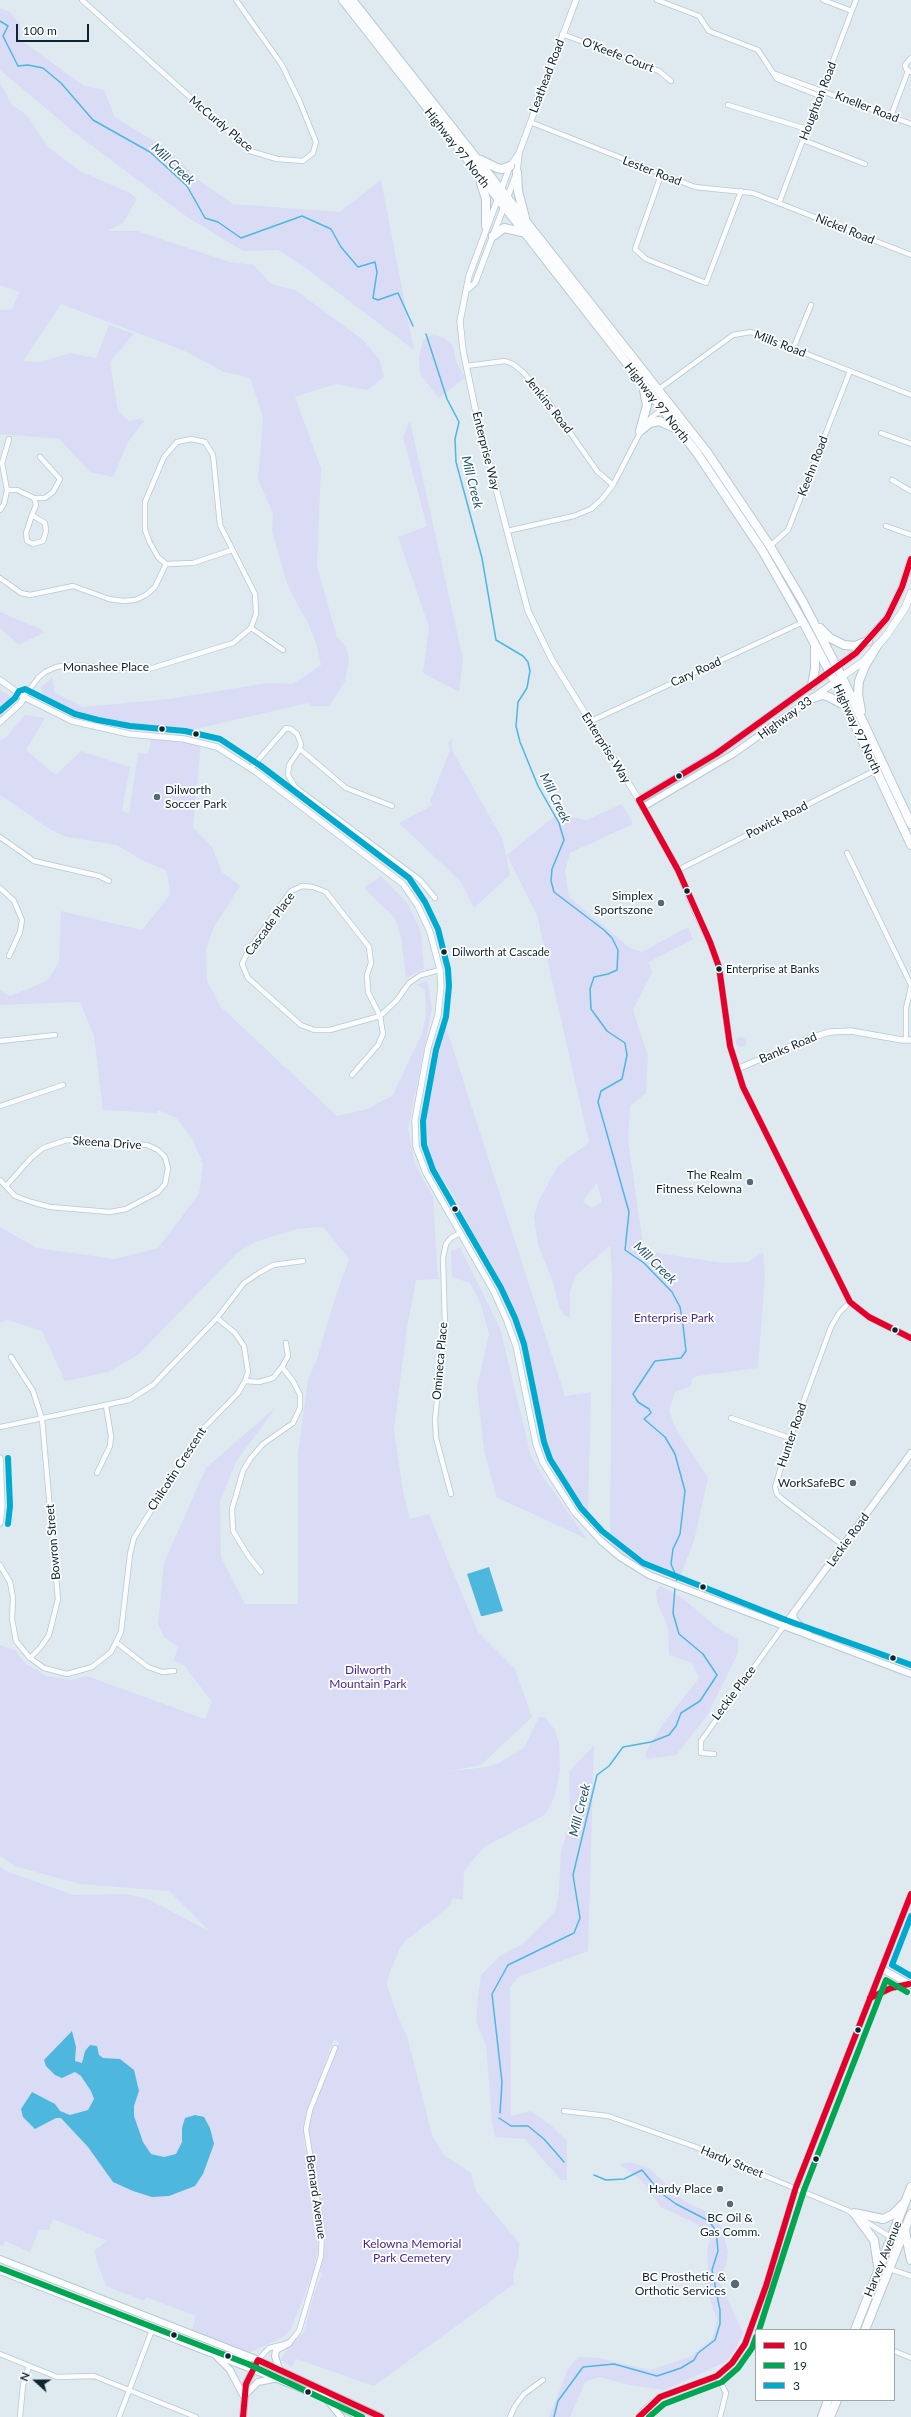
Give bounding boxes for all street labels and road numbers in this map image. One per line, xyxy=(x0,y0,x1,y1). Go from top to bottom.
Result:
street label: O'Keefe Court xyxy=(580,35,656,75)
street label: Leathead Road xyxy=(526,37,568,115)
street label: Houghton Road xyxy=(796,60,840,142)
street label: Kneller Road xyxy=(833,88,901,126)
street label: McCurdy Place xyxy=(186,93,256,155)
street label: Highway 97 North xyxy=(421,105,493,191)
street label: Lester Road xyxy=(621,153,683,189)
street label: Nickel Road xyxy=(813,211,877,247)
street label: Mills Road xyxy=(752,328,808,360)
street label: Highway 97 North xyxy=(621,360,693,446)
street label: Jenkins Road xyxy=(522,374,576,436)
street label: Enterprise Way xyxy=(469,410,503,492)
street label: Keehn Road xyxy=(795,434,831,498)
street label: Cary Road xyxy=(668,654,724,690)
street label: Monashee Place xyxy=(63,660,149,674)
street label: Highway 97 North xyxy=(830,682,884,776)
street label: Highway 33 xyxy=(755,694,815,742)
street label: Enterprise Way xyxy=(579,710,633,786)
street label: Powick Road xyxy=(744,798,810,842)
street label: Cascade Place xyxy=(242,889,298,959)
street label: Banks Road xyxy=(757,1029,819,1067)
street label: Skeena Drive xyxy=(72,1133,142,1153)
street label: Omineca Place xyxy=(429,1322,451,1400)
street label: Hunter Road xyxy=(774,1401,810,1469)
street label: Chilcotin Crescent xyxy=(145,1425,209,1513)
street label: Bowron Street xyxy=(43,1503,63,1581)
street label: Leckie Road xyxy=(824,1510,872,1570)
street label: Leckie Place xyxy=(709,1663,759,1723)
street label: Hardy Street xyxy=(698,2143,766,2181)
street label: Bernard Avenue xyxy=(303,2154,329,2240)
street label: Harvey Avenue xyxy=(861,2219,905,2299)

